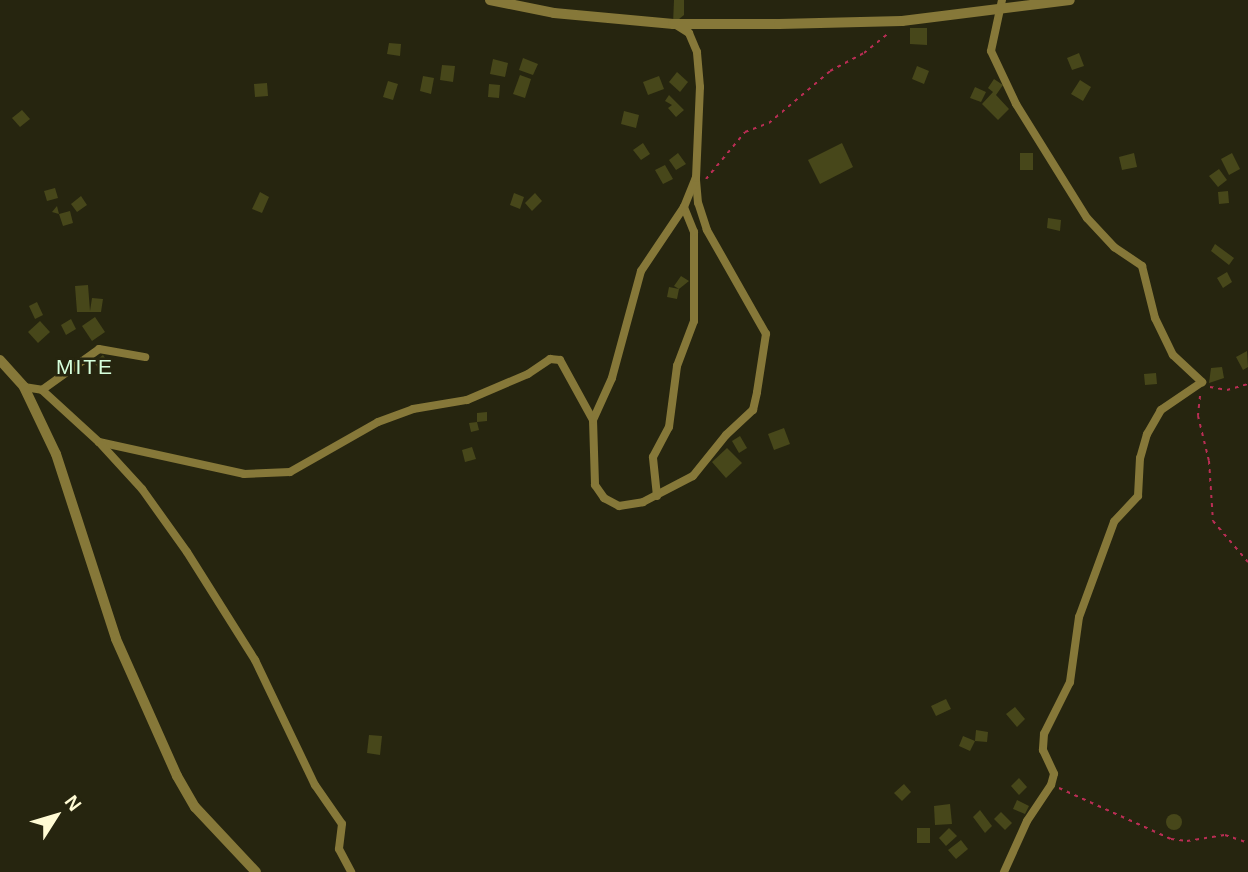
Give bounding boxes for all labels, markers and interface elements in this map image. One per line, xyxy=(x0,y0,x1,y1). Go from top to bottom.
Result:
district label: MITE xyxy=(56,354,114,380)
north arrow xyxy=(21,781,91,851)
text: N xyxy=(61,791,86,815)

